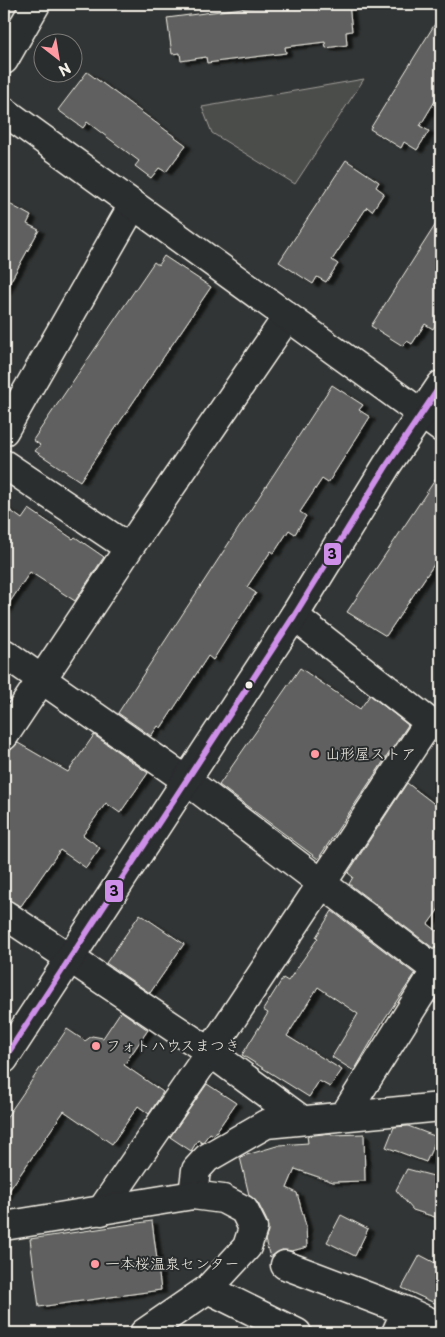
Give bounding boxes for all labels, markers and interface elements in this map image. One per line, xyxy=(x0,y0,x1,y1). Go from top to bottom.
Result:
north arrow xyxy=(32,32,82,82)
text: N xyxy=(55,58,75,81)
line badge: 3 xyxy=(323,542,342,566)
text: 3 xyxy=(327,543,337,564)
unlabelled marker xyxy=(244,680,254,690)
place label: 山形屋ストア xyxy=(325,741,416,764)
marker: 山形屋ストア xyxy=(309,748,321,760)
line badge: 3 xyxy=(104,879,124,903)
text: 3 xyxy=(109,880,119,901)
place label: フォトハウスまつき xyxy=(106,1033,240,1056)
marker: フォトハウスまつき xyxy=(90,1040,102,1052)
place label: 一本桜温泉センター xyxy=(105,1251,239,1274)
marker: 一本桜温泉センター xyxy=(89,1258,101,1270)

